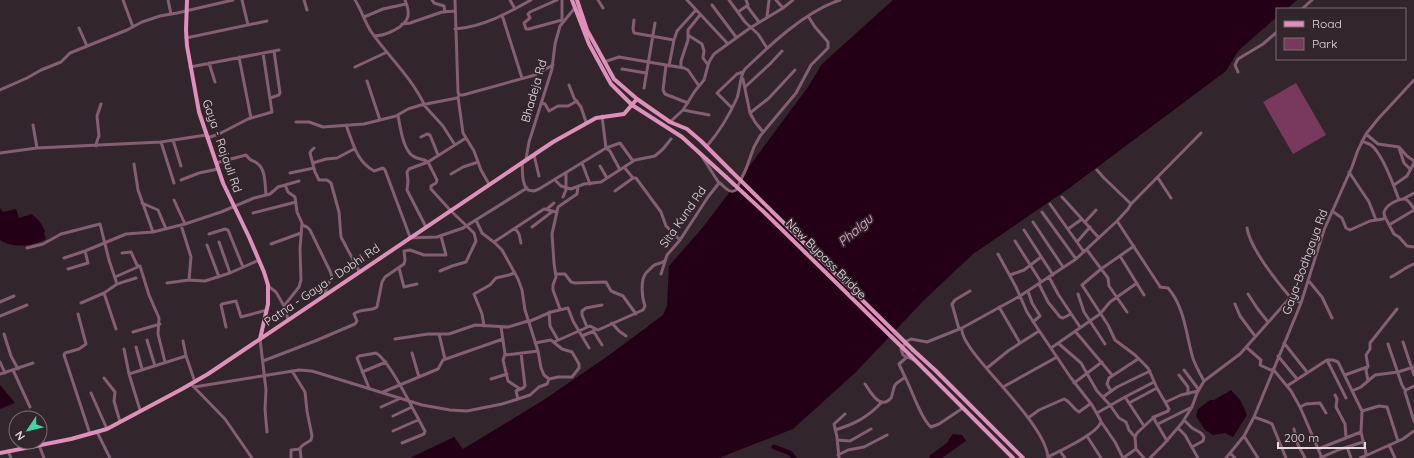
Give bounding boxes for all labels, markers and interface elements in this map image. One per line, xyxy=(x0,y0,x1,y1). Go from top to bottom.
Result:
legend xyxy=(1276,8,1406,60)
text: Road xyxy=(1312,16,1342,31)
text: Park xyxy=(1312,36,1337,51)
street label: Bhadeja Rd xyxy=(517,58,550,124)
street label: Gaya - Rajauli Rd xyxy=(200,97,245,194)
street label: Sita Kund Rd xyxy=(656,183,709,250)
street label: Gaya-Bodhgaya Rd xyxy=(1278,207,1331,317)
water label: Phalgu xyxy=(834,210,876,250)
street label: New Bypass Bridge xyxy=(783,215,870,302)
street label: Patna - Gaya - Dobhi Rd xyxy=(261,240,382,329)
north arrow xyxy=(8,410,48,450)
scale bar xyxy=(1278,424,1365,450)
text: N xyxy=(12,428,28,443)
text: 200 m xyxy=(1284,430,1319,445)

